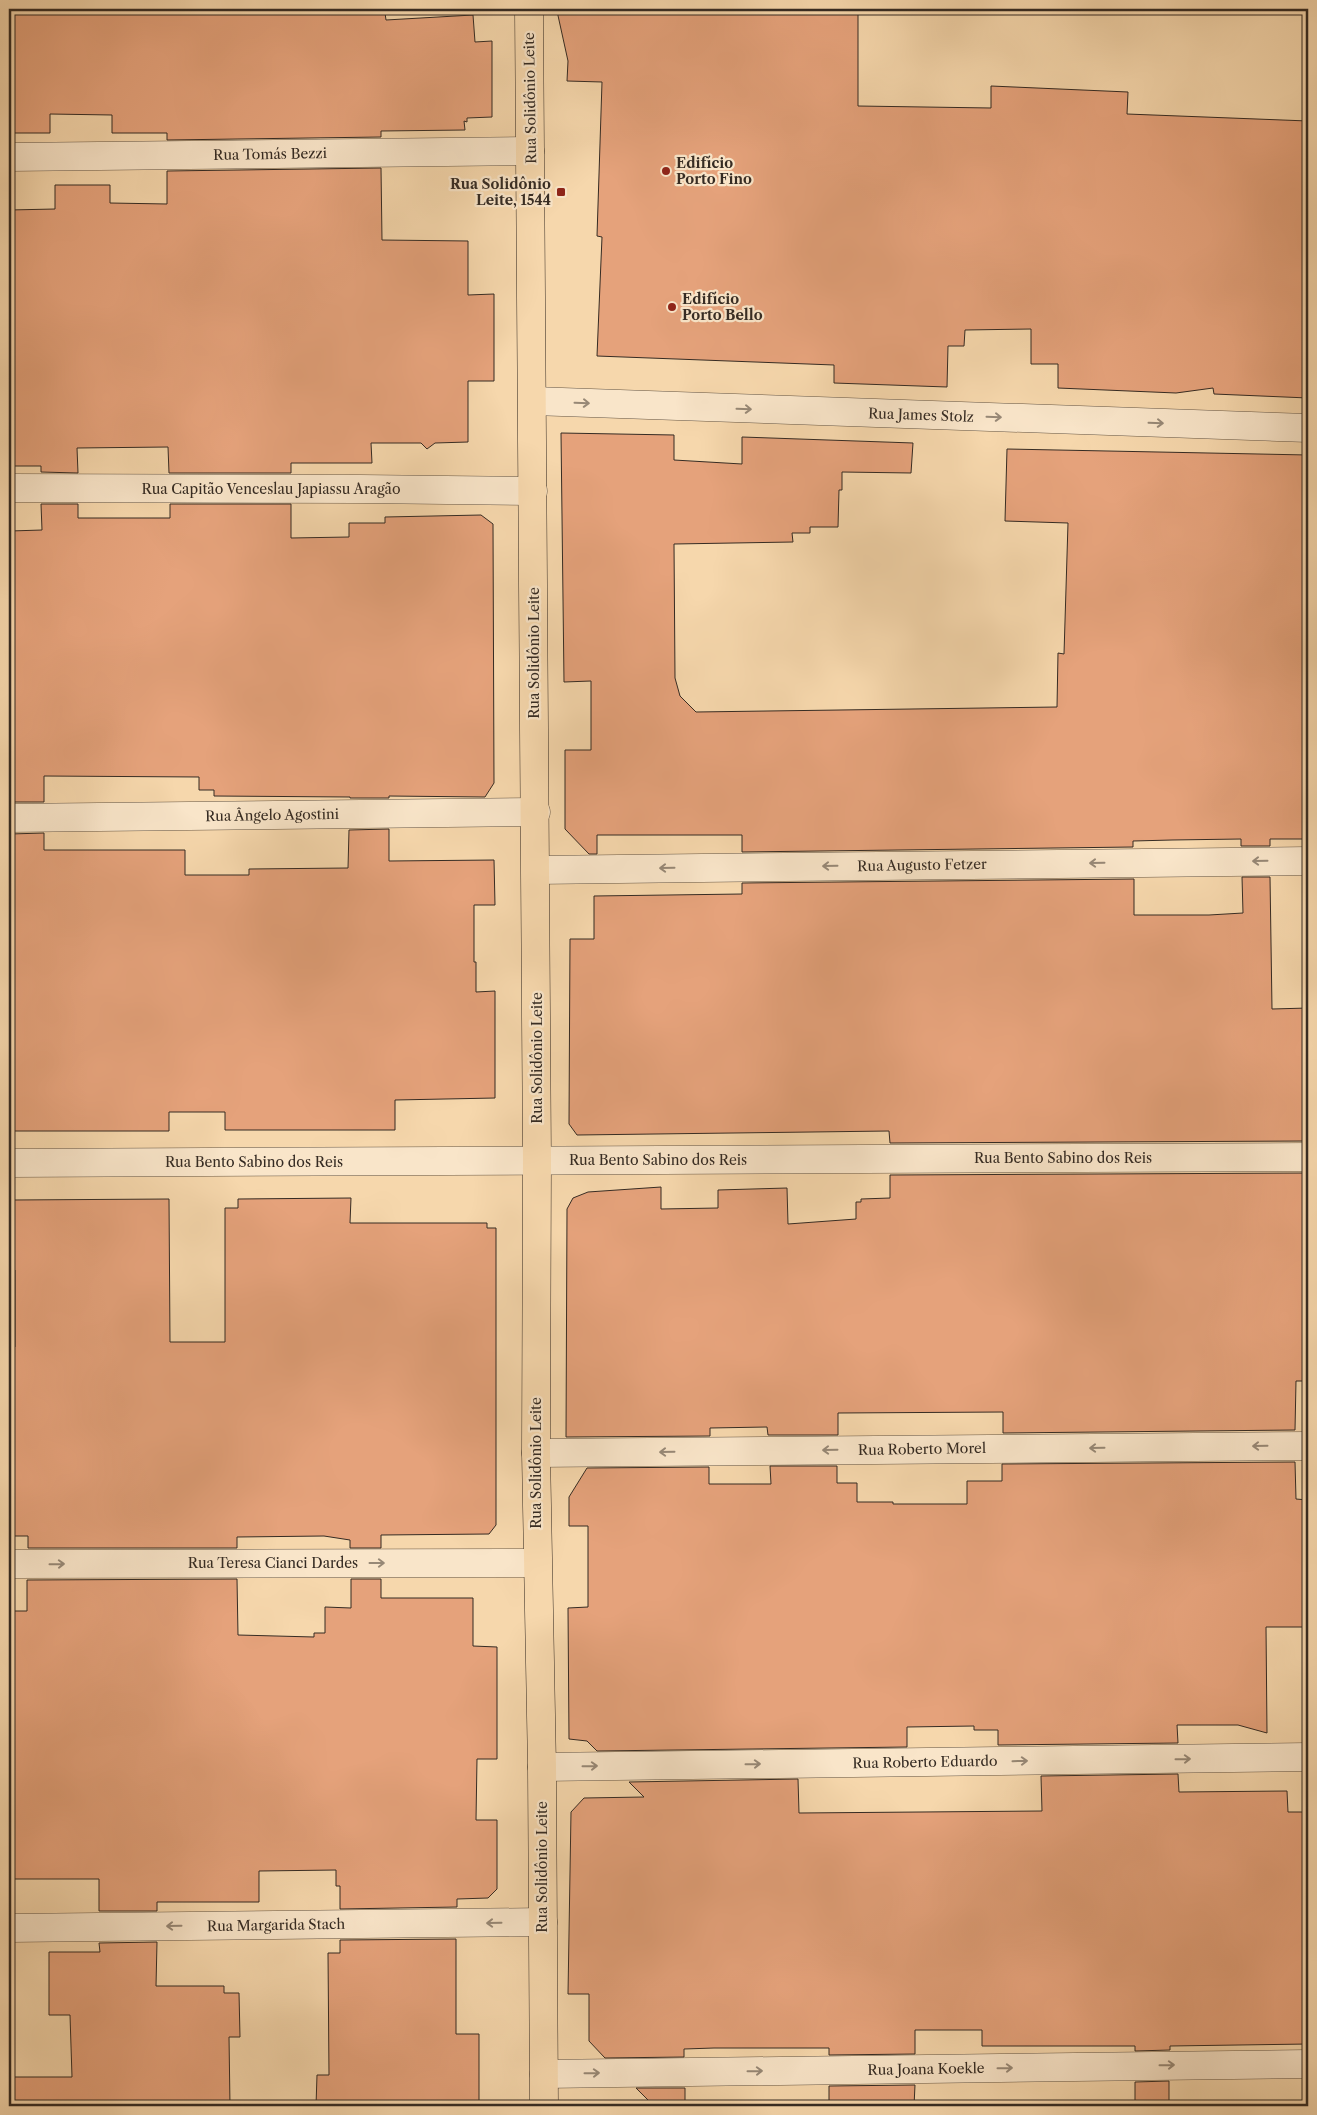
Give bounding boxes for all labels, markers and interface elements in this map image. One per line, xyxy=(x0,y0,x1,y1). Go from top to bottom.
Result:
street label: Rua Solidônio Leite xyxy=(520,32,540,164)
street label: Rua Tomás Bezzi xyxy=(213,144,327,164)
place label: Edifício Porto Fino xyxy=(676,154,752,188)
marker: Edifício Porto Fino xyxy=(660,165,672,177)
place label: Rua Solidônio Leite, 1544 xyxy=(450,175,551,209)
marker: Rua Solidônio Leite, 1544 xyxy=(555,186,567,198)
place label: Edifício Porto Bello xyxy=(682,290,763,324)
marker: Edifício Porto Bello xyxy=(666,301,678,313)
one-way arrow xyxy=(574,398,590,408)
one-way arrow xyxy=(736,404,752,413)
street label: Rua James Stolz xyxy=(868,404,974,426)
one-way arrow xyxy=(986,413,1002,422)
one-way arrow xyxy=(1148,418,1164,428)
street label: Rua Capitão Venceslau Japiassu Aragão xyxy=(142,480,400,498)
street label: Rua Solidônio Leite xyxy=(525,587,543,719)
street label: Rua Ângelo Agostini xyxy=(205,805,339,825)
street label: Rua Augusto Fetzer xyxy=(857,855,987,875)
one-way arrow xyxy=(1252,856,1268,866)
one-way arrow xyxy=(1089,858,1106,868)
one-way arrow xyxy=(822,861,838,871)
one-way arrow xyxy=(659,863,676,873)
street label: Rua Solidônio Leite xyxy=(528,992,546,1124)
street label: Rua Bento Sabino dos Reis xyxy=(974,1149,1152,1167)
street label: Rua Bento Sabino dos Reis xyxy=(569,1151,747,1169)
street label: Rua Bento Sabino dos Reis xyxy=(165,1153,343,1171)
street label: Rua Solidônio Leite xyxy=(527,1397,545,1529)
street label: Rua Roberto Morel xyxy=(858,1439,986,1459)
one-way arrow xyxy=(1252,1441,1268,1451)
one-way arrow xyxy=(1089,1443,1106,1453)
one-way arrow xyxy=(822,1445,838,1455)
one-way arrow xyxy=(659,1447,676,1457)
street label: Rua Teresa Cianci Dardes xyxy=(188,1554,358,1572)
one-way arrow xyxy=(369,1558,385,1568)
one-way arrow xyxy=(49,1559,65,1569)
street label: Rua Roberto Eduardo xyxy=(852,1752,998,1772)
one-way arrow xyxy=(1174,1754,1191,1764)
one-way arrow xyxy=(1012,1756,1028,1766)
one-way arrow xyxy=(744,1759,761,1769)
one-way arrow xyxy=(582,1762,598,1771)
street label: Rua Solidônio Leite xyxy=(533,1801,551,1933)
street label: Rua Margarida Stach xyxy=(207,1915,345,1935)
one-way arrow xyxy=(487,1918,503,1927)
one-way arrow xyxy=(167,1921,183,1931)
street label: Rua Joana Koekle xyxy=(867,2059,985,2079)
one-way arrow xyxy=(1159,2061,1175,2070)
one-way arrow xyxy=(996,2063,1012,2072)
one-way arrow xyxy=(746,2066,762,2076)
one-way arrow xyxy=(584,2068,600,2078)

